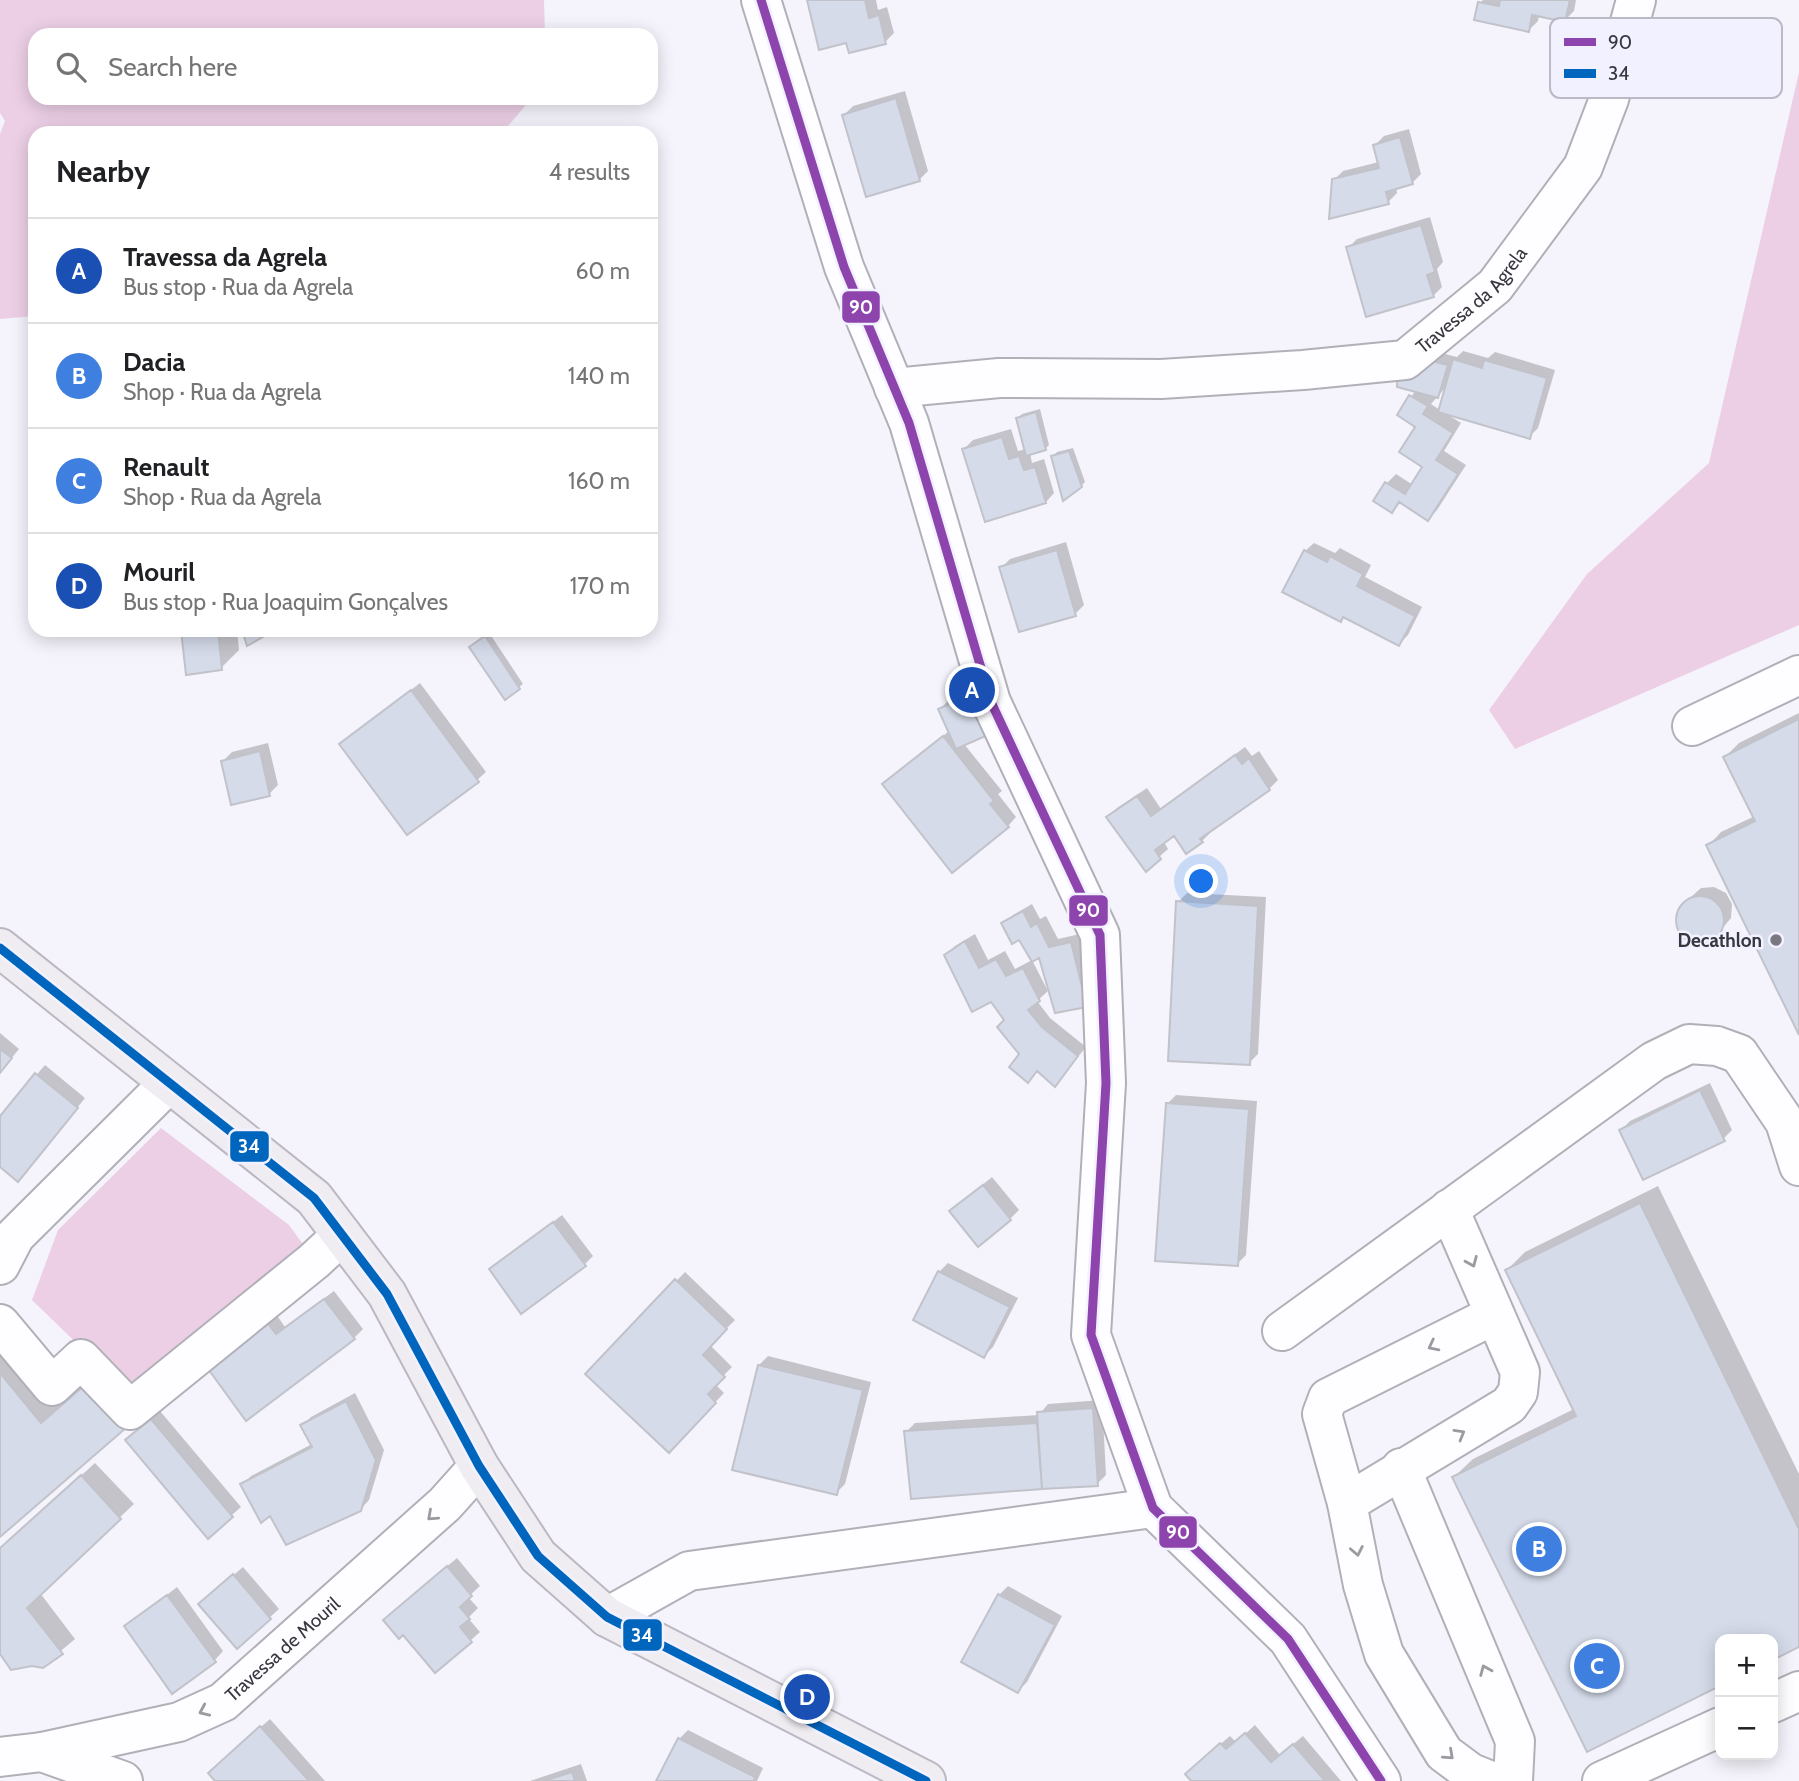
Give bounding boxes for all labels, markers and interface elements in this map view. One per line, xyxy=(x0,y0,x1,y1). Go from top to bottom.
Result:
legend xyxy=(1550,18,1782,98)
search box xyxy=(28,28,658,105)
text: 90 xyxy=(1608,31,1632,54)
icon: search xyxy=(52,48,90,86)
text: Search here xyxy=(108,51,237,83)
text: 34 xyxy=(1608,62,1629,85)
text: Nearby xyxy=(56,153,150,190)
text: 4 results xyxy=(549,158,630,186)
text: Travessa da Agrela xyxy=(123,241,327,273)
street label: Travessa da Agrela xyxy=(1411,243,1532,358)
text: A xyxy=(72,257,86,285)
text: 60 m xyxy=(576,257,630,285)
text: Bus stop · Rua da Agrela xyxy=(123,273,353,301)
line badge: 90 xyxy=(841,290,881,324)
text: 90 xyxy=(849,296,873,319)
text: Dacia xyxy=(123,346,185,378)
text: B xyxy=(72,362,86,390)
text: 140 m xyxy=(568,362,630,390)
text: Shop · Rua da Agrela xyxy=(123,378,322,406)
text: Renault xyxy=(123,451,209,483)
text: C xyxy=(72,467,86,495)
text: 160 m xyxy=(568,467,630,495)
text: Shop · Rua da Agrela xyxy=(123,483,322,511)
text: Mouril xyxy=(123,556,195,588)
text: D xyxy=(71,572,87,600)
text: 170 m xyxy=(570,572,630,600)
text: Bus stop · Rua Joaquim Gonçalves xyxy=(123,588,448,616)
pin: A xyxy=(949,664,995,716)
your location xyxy=(1184,864,1218,898)
line badge: 90 xyxy=(1068,894,1109,927)
text: 90 xyxy=(1076,899,1100,922)
place label: Decathlon xyxy=(1677,929,1762,952)
marker: Decathlon xyxy=(1768,932,1784,948)
line badge: 34 xyxy=(229,1130,270,1163)
text: 34 xyxy=(238,1135,260,1158)
one-way arrow xyxy=(1464,1255,1478,1268)
one-way arrow xyxy=(1428,1337,1440,1351)
one-way arrow xyxy=(1453,1429,1466,1442)
one-way arrow xyxy=(427,1507,440,1520)
line badge: 90 xyxy=(1158,1515,1198,1549)
text: 90 xyxy=(1166,1521,1190,1544)
pin: B xyxy=(1516,1523,1562,1575)
one-way arrow xyxy=(1348,1545,1363,1557)
street label: Travessa de Mouril xyxy=(220,1592,345,1707)
line badge: 34 xyxy=(622,1618,663,1652)
text: 34 xyxy=(631,1624,653,1647)
map controls xyxy=(1715,1634,1778,1760)
button: + xyxy=(1715,1634,1778,1697)
pin: C xyxy=(1574,1640,1620,1692)
one-way arrow xyxy=(1479,1664,1493,1677)
pin: D xyxy=(784,1671,830,1723)
button: − xyxy=(1715,1697,1778,1760)
one-way arrow xyxy=(199,1702,211,1716)
one-way arrow xyxy=(1441,1747,1454,1759)

